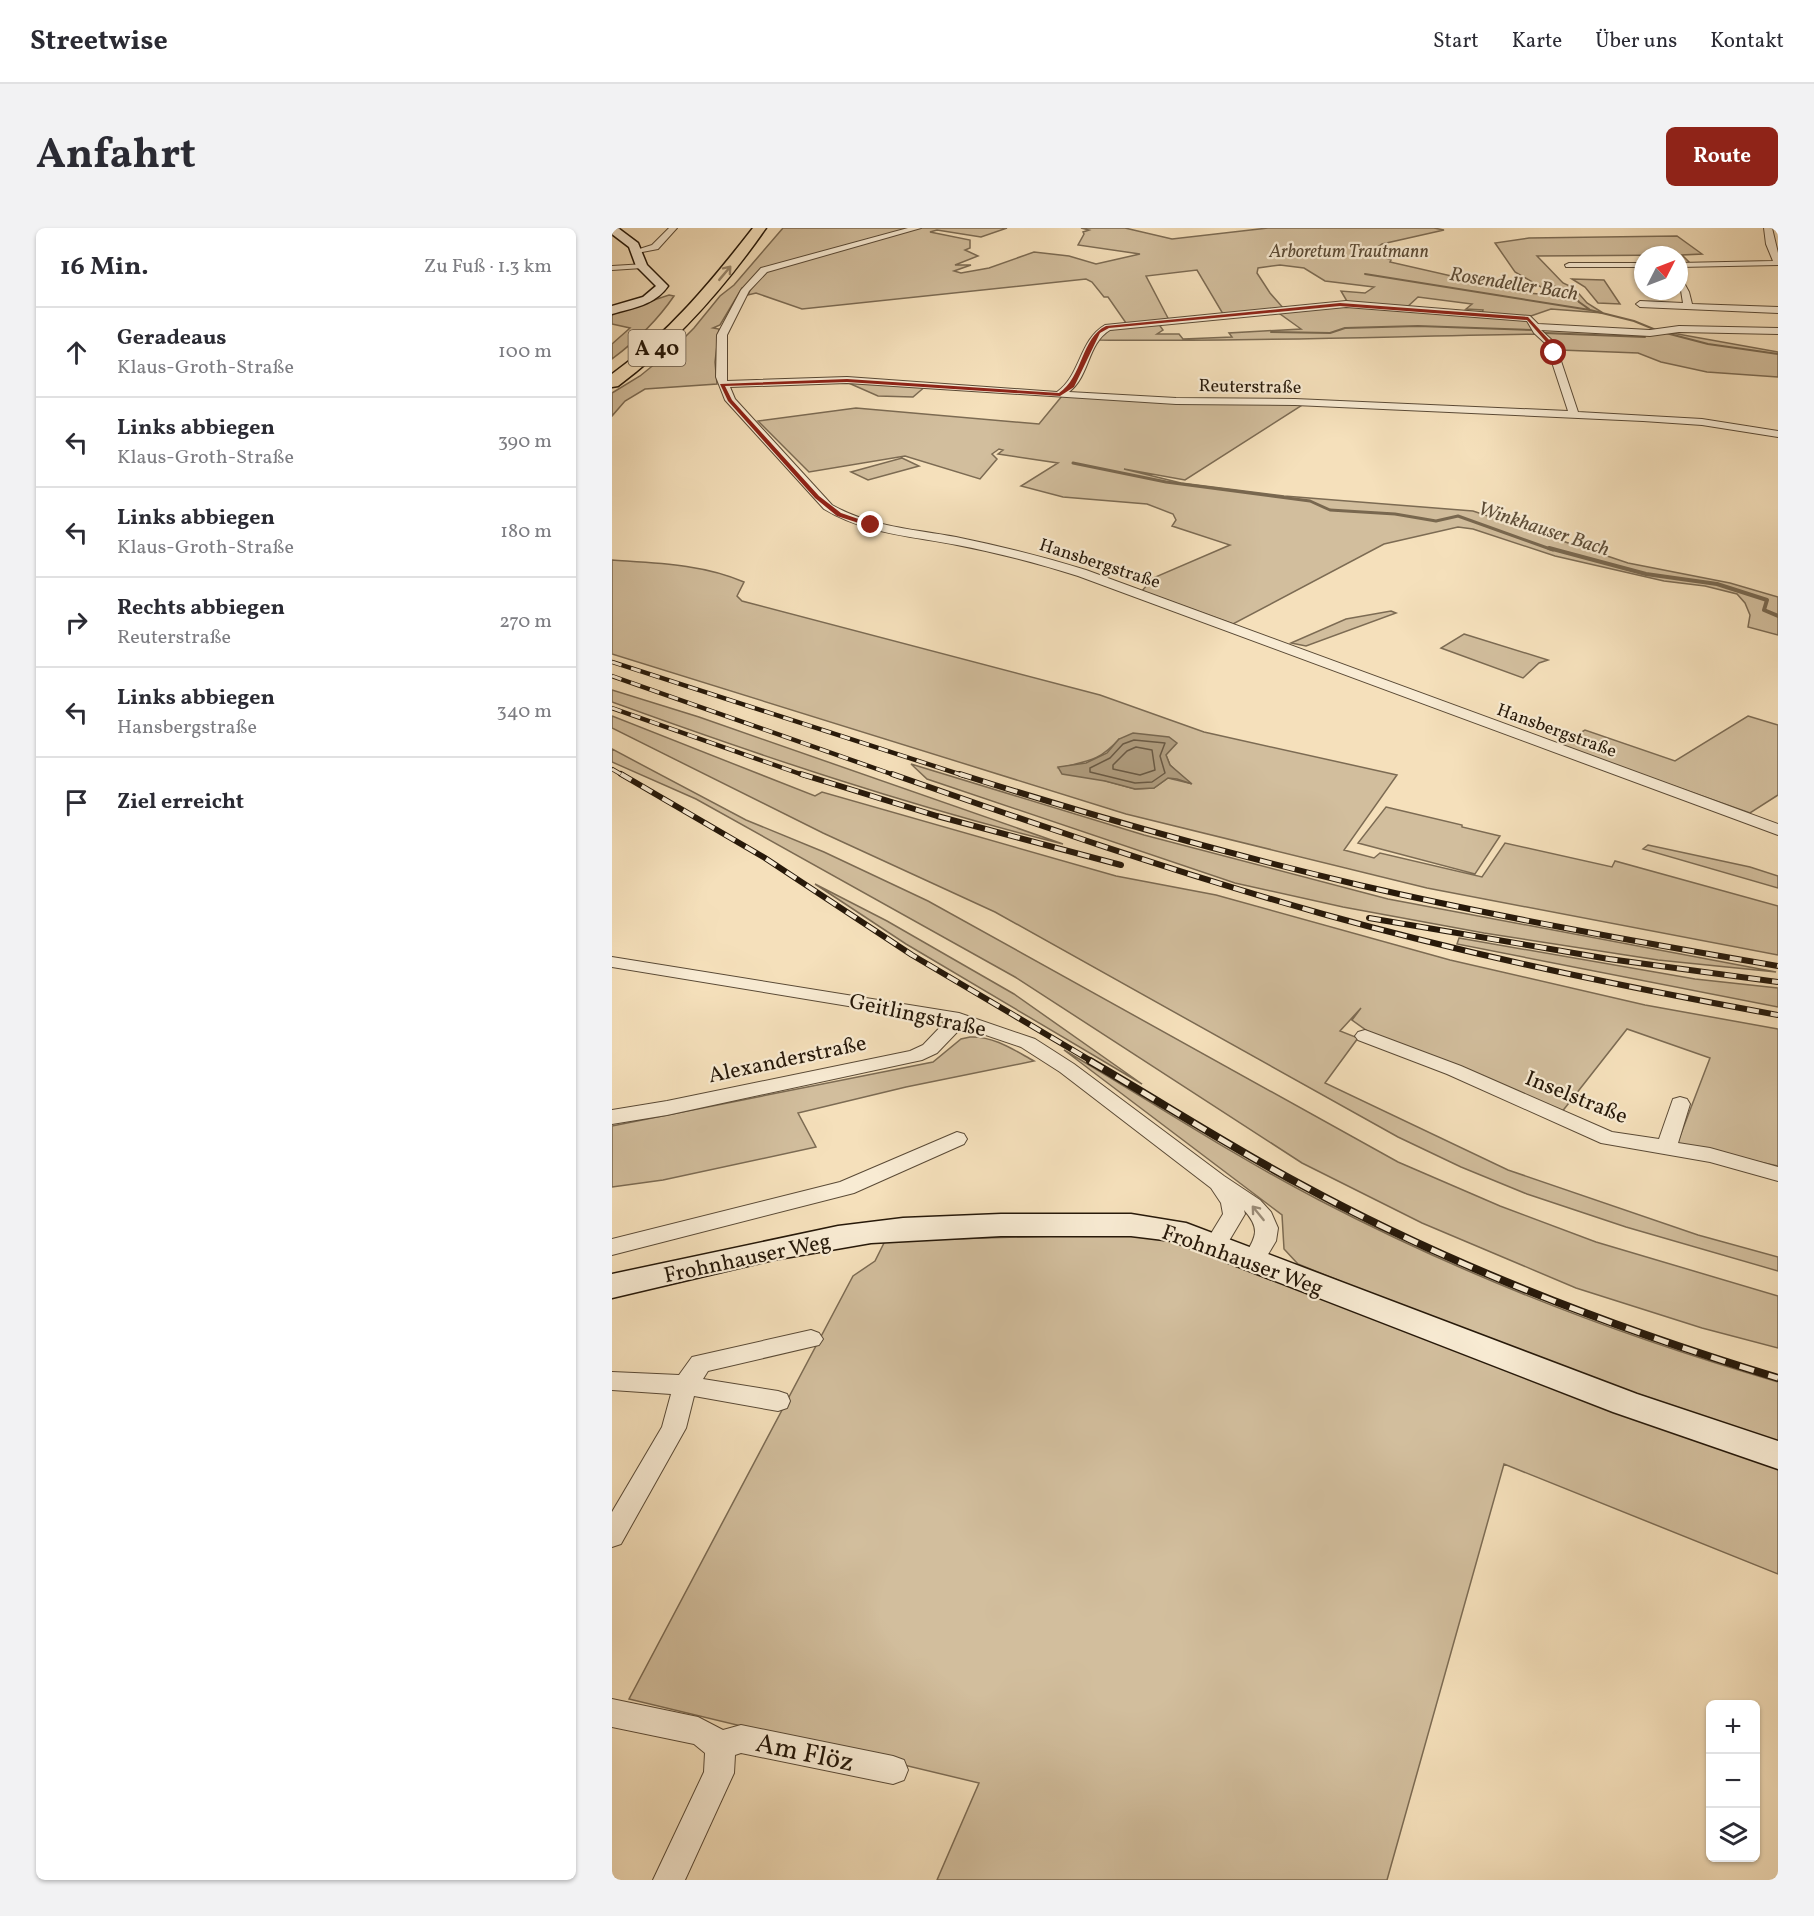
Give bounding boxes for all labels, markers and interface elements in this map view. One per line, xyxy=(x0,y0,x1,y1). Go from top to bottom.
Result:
text: Streetwise xyxy=(30,22,168,61)
text: Start xyxy=(1433,27,1479,56)
text: Karte xyxy=(1512,27,1562,56)
text: Über uns xyxy=(1595,27,1677,56)
text: Kontakt xyxy=(1710,27,1784,56)
text: Anfahrt xyxy=(36,127,196,186)
button: Route xyxy=(1666,127,1778,186)
park label: Arboretum Trautmann xyxy=(1268,240,1429,265)
north arrow xyxy=(1634,246,1688,300)
text: 16 Min. xyxy=(60,249,149,285)
text: Zu Fuß · 1.3 km xyxy=(424,253,552,281)
water label: Rosendeller Bach xyxy=(1447,261,1580,309)
one-way arrow xyxy=(718,265,731,281)
text: Geradeaus xyxy=(117,323,227,354)
road number: A 40 xyxy=(628,330,686,366)
icon: ahead xyxy=(60,336,93,369)
text: 100 m xyxy=(498,338,552,366)
route start xyxy=(1540,339,1566,365)
text: Klaus-Groth-Straße xyxy=(117,354,294,382)
street label: Reuterstraße xyxy=(1198,374,1302,401)
text: Links abbiegen xyxy=(117,413,275,444)
icon: left xyxy=(60,426,93,459)
text: 390 m xyxy=(498,428,552,456)
text: Klaus-Groth-Straße xyxy=(117,444,294,472)
water label: Winkhauser Bach xyxy=(1474,495,1613,564)
text: Links abbiegen xyxy=(117,503,275,534)
route end xyxy=(857,511,883,537)
icon: left xyxy=(60,516,93,549)
text: 180 m xyxy=(500,518,552,546)
street label: Hansbergstraße xyxy=(1036,533,1163,596)
text: Klaus-Groth-Straße xyxy=(117,534,294,562)
text: Rechts abbiegen xyxy=(117,593,285,624)
icon: right xyxy=(60,606,93,639)
text: 270 m xyxy=(499,608,552,636)
text: Reuterstraße xyxy=(117,624,231,652)
text: Links abbiegen xyxy=(117,683,275,714)
icon: left xyxy=(60,696,93,729)
text: 340 m xyxy=(496,698,552,726)
street label: Hansbergstraße xyxy=(1493,698,1620,765)
text: Hansbergstraße xyxy=(117,714,257,742)
icon: arrive xyxy=(60,786,93,819)
text: Ziel erreicht xyxy=(117,787,244,818)
street label: Geitlingstraße xyxy=(846,987,989,1046)
street label: Alexanderstraße xyxy=(706,1029,869,1092)
street label: Inselstraße xyxy=(1520,1064,1632,1133)
one-way arrow xyxy=(1252,1205,1265,1221)
street label: Frohnhauser Weg xyxy=(1157,1218,1327,1305)
street label: Frohnhauser Weg xyxy=(661,1227,834,1292)
map controls xyxy=(1706,1700,1760,1862)
button: + xyxy=(1706,1700,1760,1754)
street label: Am Flöz xyxy=(752,1725,857,1783)
button: − xyxy=(1706,1754,1760,1808)
button: layers xyxy=(1706,1808,1760,1862)

